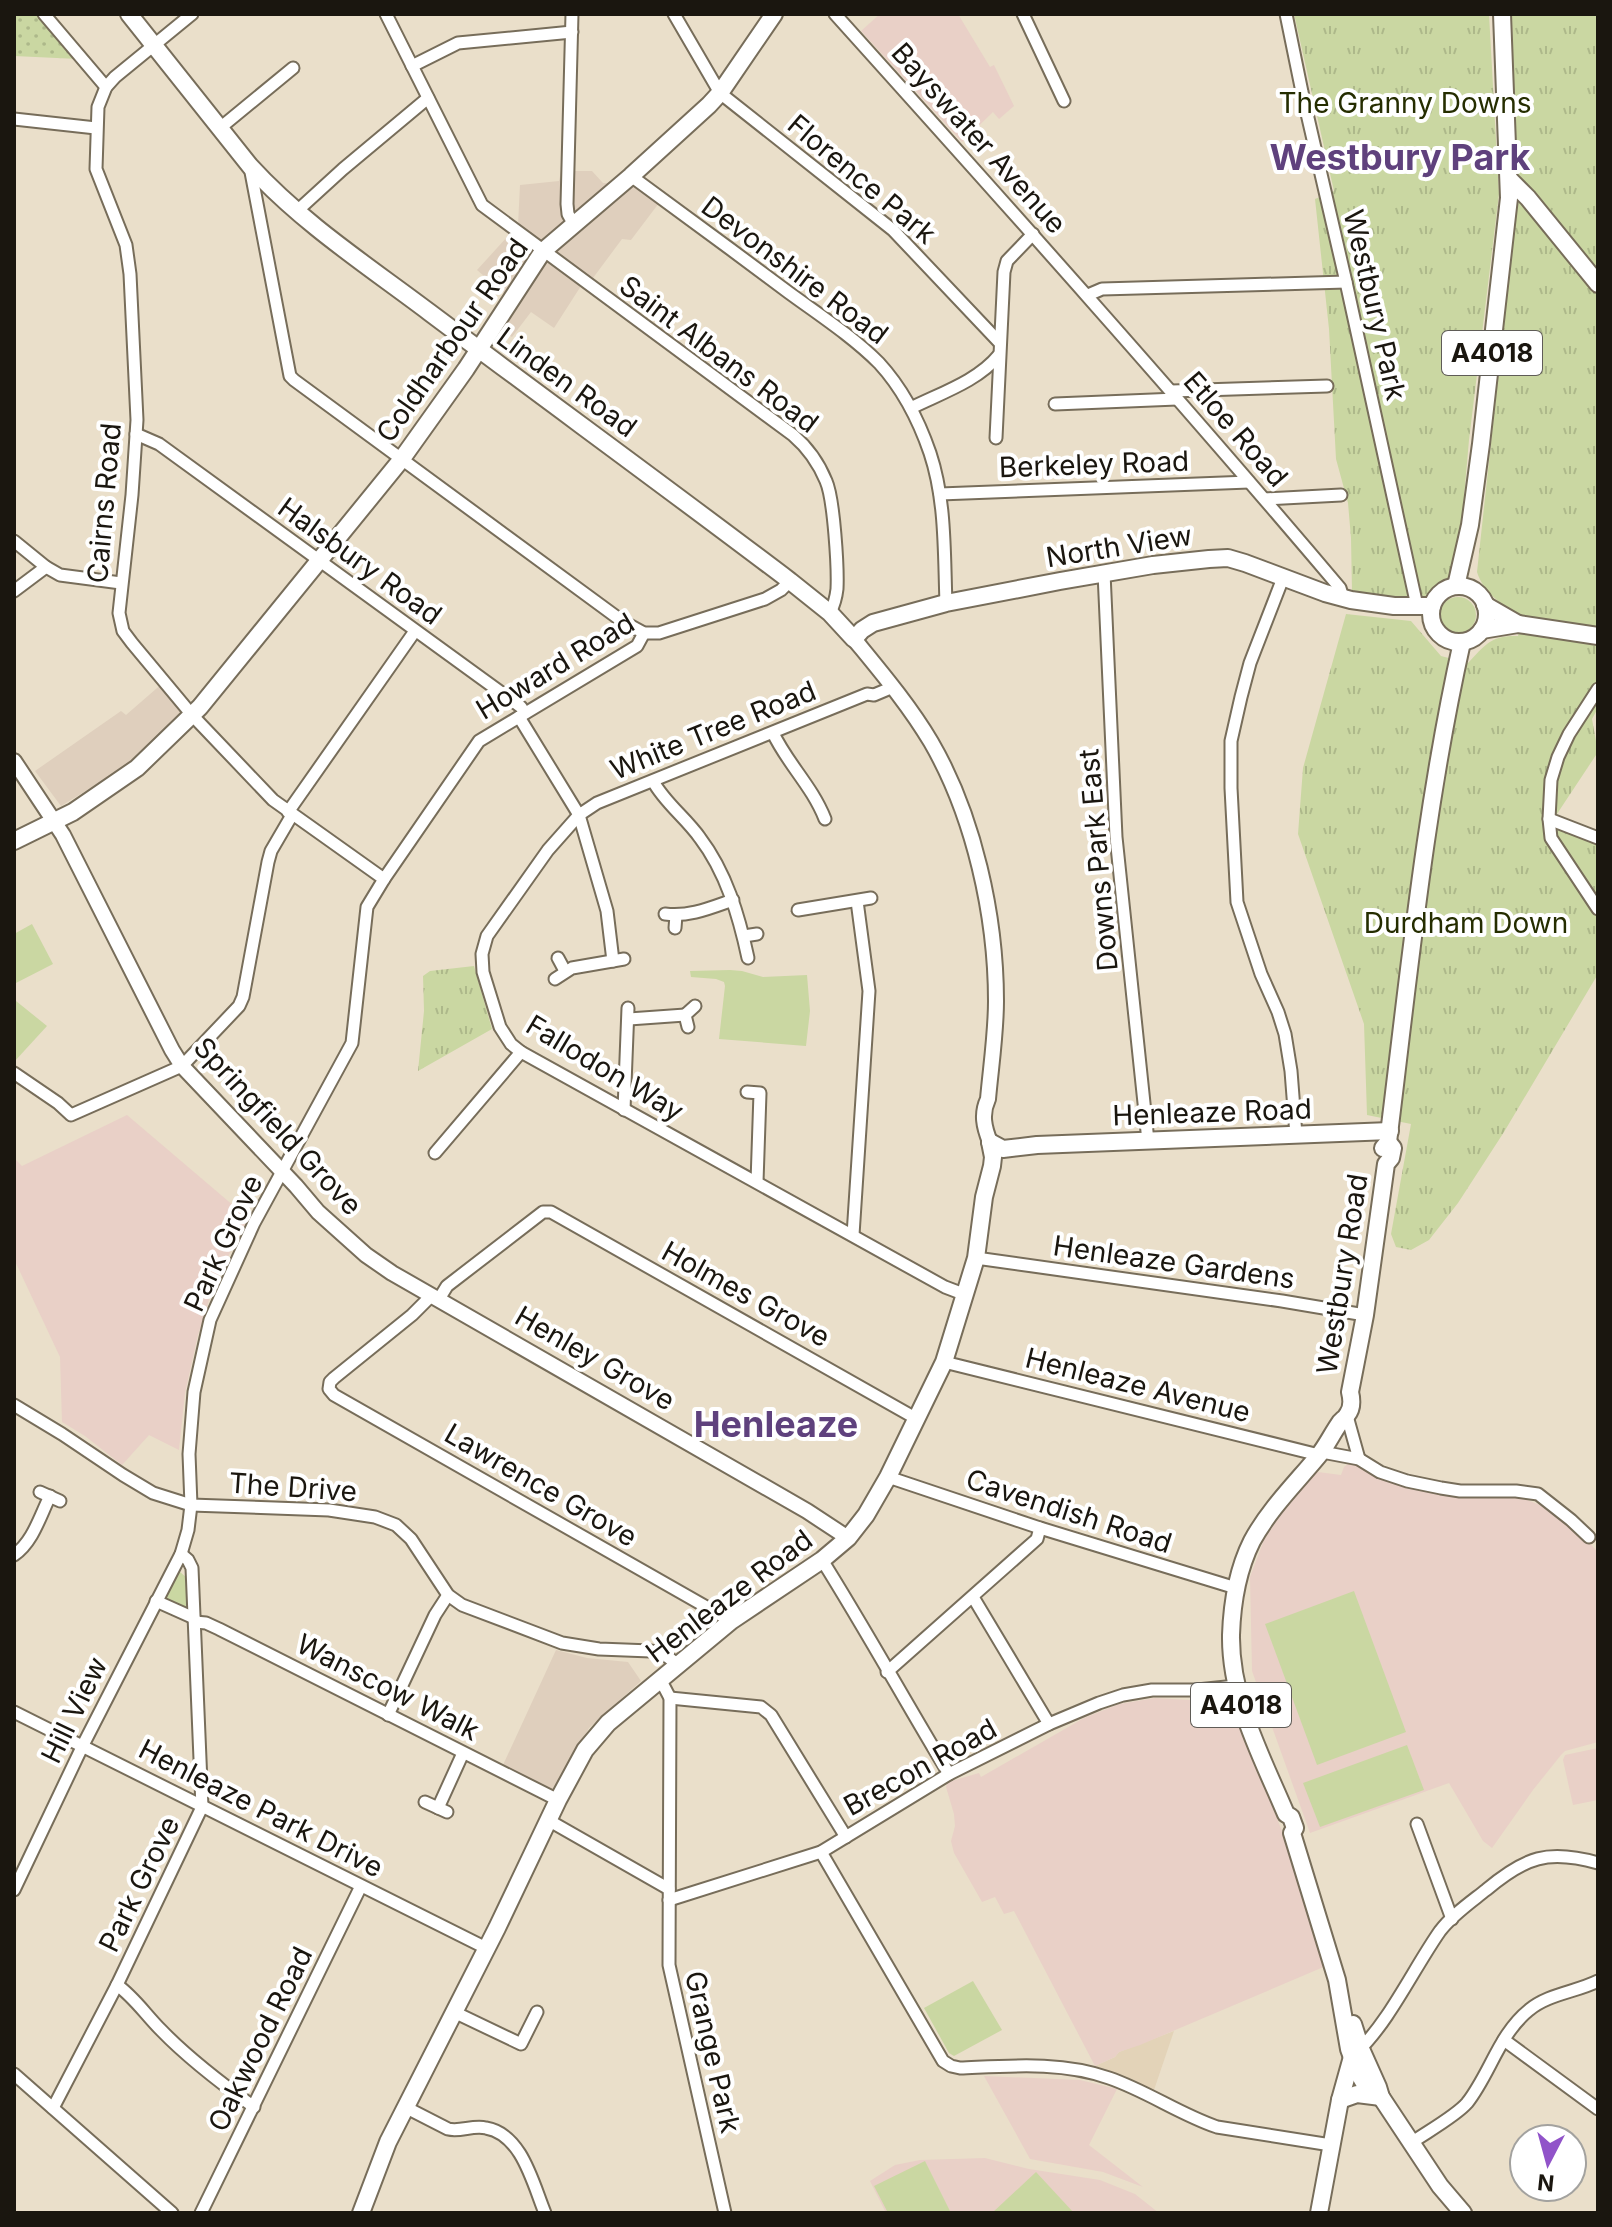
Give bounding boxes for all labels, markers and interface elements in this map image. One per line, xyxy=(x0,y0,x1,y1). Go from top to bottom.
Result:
street label: Bayswater Avenue xyxy=(884,36,1074,240)
park label: The Granny Downs xyxy=(1279,86,1532,120)
street label: Florence Park xyxy=(781,107,943,251)
district label: Westbury Park xyxy=(1270,135,1531,179)
street label: Devonshire Road xyxy=(695,189,895,351)
street label: Westbury Park xyxy=(1337,206,1413,404)
street label: Coldharbour Road xyxy=(369,232,535,448)
street label: Saint Albans Road xyxy=(613,268,825,440)
street label: Linden Road xyxy=(490,320,644,444)
road number: A4018 xyxy=(1442,331,1542,375)
street label: Etloe Road xyxy=(1177,365,1295,493)
street label: Cairns Road xyxy=(80,421,128,585)
street label: Berkeley Road xyxy=(998,444,1190,484)
street label: Halsbury Road xyxy=(272,490,448,632)
street label: North View xyxy=(1044,518,1194,574)
street label: Howard Road xyxy=(470,605,640,727)
street label: White Tree Road xyxy=(605,673,821,787)
street label: Downs Park East xyxy=(1071,747,1125,973)
park label: Durdham Down xyxy=(1364,906,1568,940)
street label: Fallodon Way xyxy=(520,1008,690,1128)
street label: Springfield Grove xyxy=(187,1030,369,1222)
street label: Henleaze Road xyxy=(1112,1092,1312,1132)
street label: Park Grove xyxy=(177,1169,269,1317)
street label: Westbury Road xyxy=(1309,1171,1375,1377)
street label: Henleaze Gardens xyxy=(1051,1228,1297,1296)
street label: Holmes Grove xyxy=(656,1234,836,1354)
street label: Henley Grove xyxy=(509,1299,681,1417)
street label: Henleaze Avenue xyxy=(1022,1341,1254,1429)
district label: Henleaze xyxy=(694,1402,858,1446)
street label: Lawrence Grove xyxy=(439,1416,643,1554)
street label: Cavendish Road xyxy=(962,1462,1176,1560)
street label: The Drive xyxy=(228,1466,358,1508)
street label: Henleaze Road xyxy=(639,1522,819,1670)
street label: Wanscow Walk xyxy=(291,1626,485,1748)
street label: Hill View xyxy=(34,1651,114,1769)
road number: A4018 xyxy=(1191,1683,1291,1727)
street label: Brecon Road xyxy=(838,1711,1002,1823)
street label: Henleaze Park Drive xyxy=(133,1732,389,1884)
street label: Park Grove xyxy=(92,1811,186,1957)
street label: Oakwood Road xyxy=(201,1941,319,2137)
street label: Grange Park xyxy=(678,1968,748,2136)
north arrow xyxy=(1508,2123,1588,2203)
text: N xyxy=(1536,2169,1556,2197)

